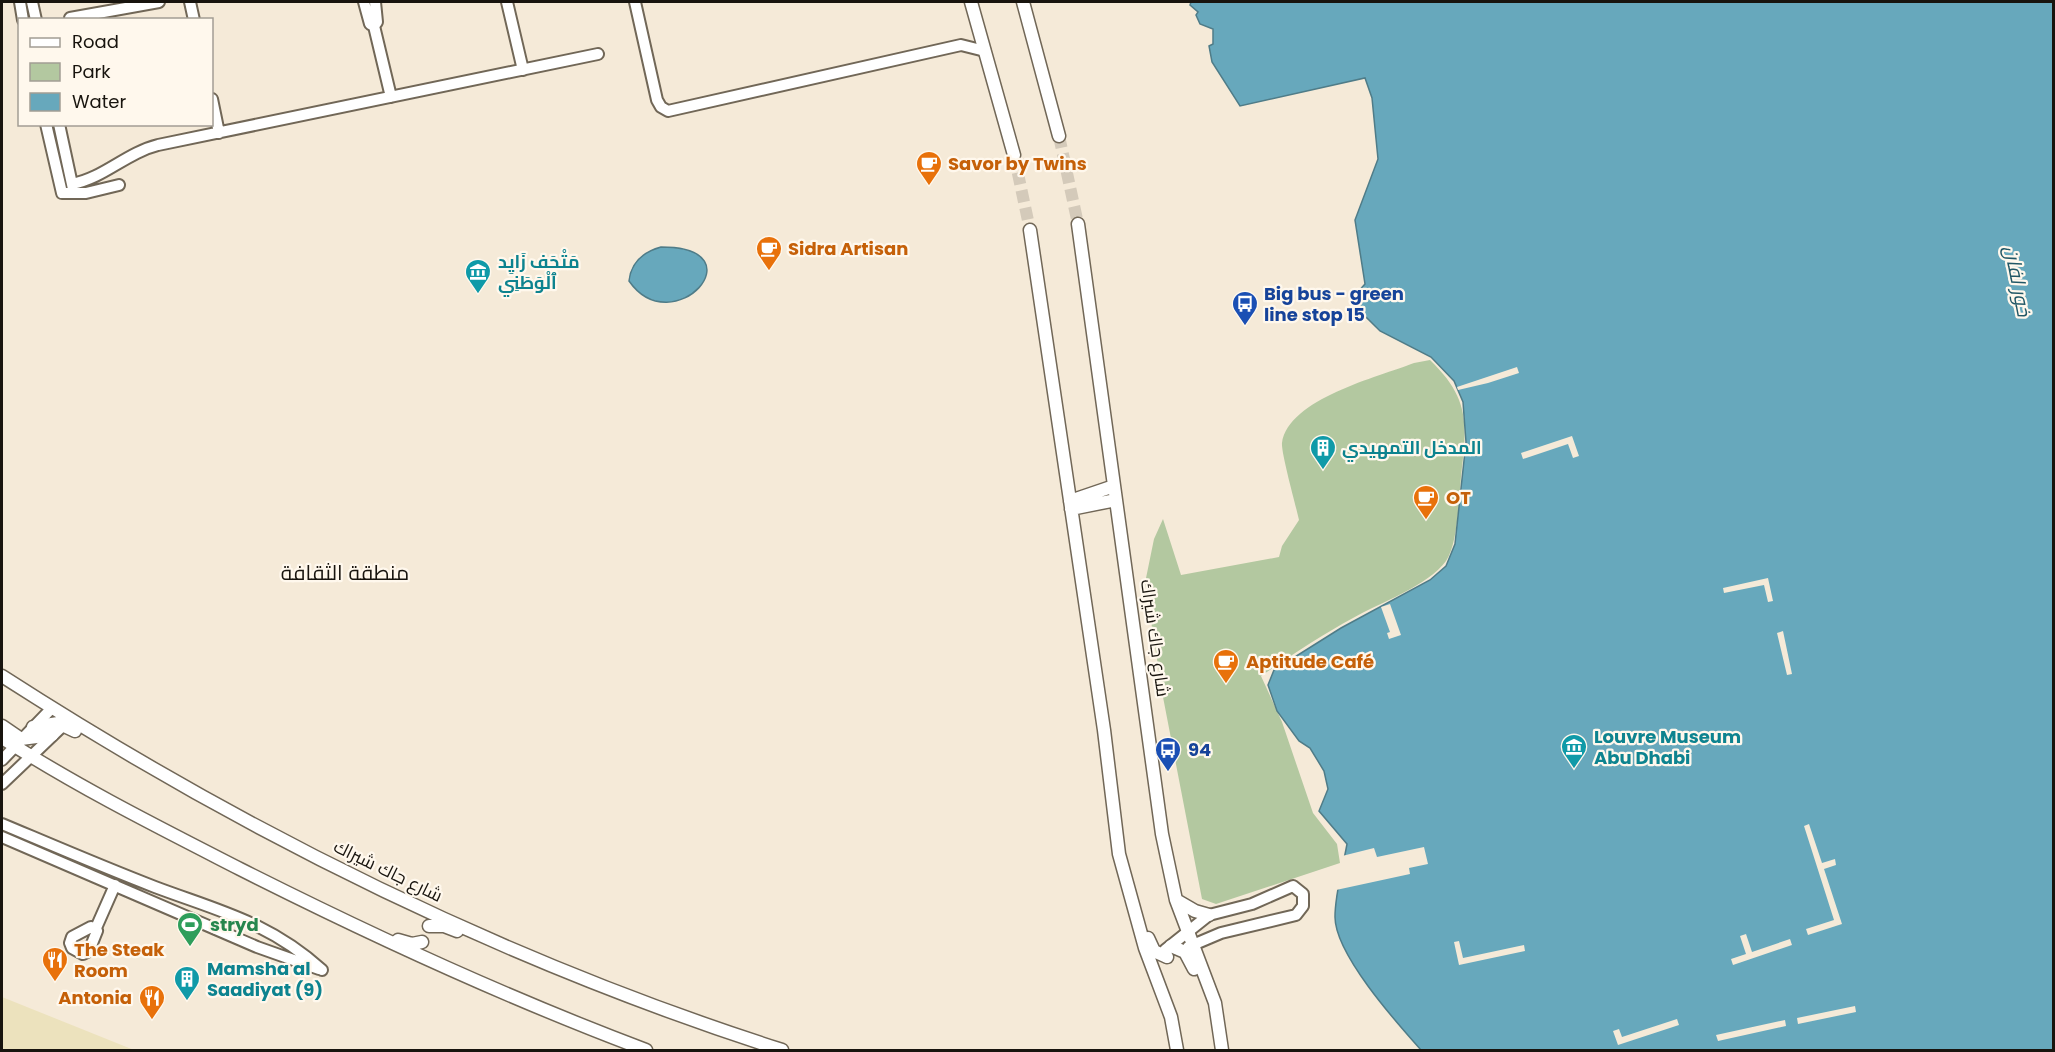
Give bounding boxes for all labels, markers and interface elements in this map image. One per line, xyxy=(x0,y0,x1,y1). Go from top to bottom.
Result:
legend xyxy=(18,18,213,126)
text: Road xyxy=(72,29,119,54)
text: Park xyxy=(72,59,111,84)
text: Water xyxy=(72,89,126,114)
cafe icon: Savor by Twins xyxy=(914,149,944,187)
place label: Savor by Twins xyxy=(948,151,1087,176)
cafe icon: Sidra Artisan xyxy=(754,234,784,272)
place label: Sidra Artisan xyxy=(788,236,908,261)
water label: خور لفان xyxy=(1997,243,2039,320)
place label: مَتْحَف زَايِد ٱلْوَطَنِي xyxy=(498,249,580,298)
museum icon: مَتْحَف زَايِد ٱلْوَطَنِي xyxy=(463,257,493,295)
place label: Big bus - green line stop 15 xyxy=(1264,281,1404,327)
bus stop icon: Big bus - green line stop 15 xyxy=(1230,289,1260,327)
building icon: المدخل التمهيدي xyxy=(1308,433,1338,471)
place label: المدخل التمهيدي xyxy=(1342,435,1482,462)
cafe icon: OT xyxy=(1411,483,1441,521)
place label: OT xyxy=(1446,485,1471,510)
district label: منطقة الثقافة xyxy=(281,558,409,587)
street label: شارع جاك شيراك xyxy=(1135,578,1176,698)
cafe icon: Aptitude Café xyxy=(1211,647,1241,685)
place label: Aptitude Café xyxy=(1246,649,1374,674)
place label: Louvre Museum Abu Dhabi xyxy=(1594,724,1741,770)
museum icon: Louvre Museum Abu Dhabi xyxy=(1559,732,1589,770)
bus stop icon: 94 xyxy=(1153,735,1183,773)
place label: 94 xyxy=(1188,737,1211,762)
street label: شارع جاك شيراك xyxy=(330,833,447,908)
sports icon: stryd xyxy=(175,910,205,948)
place label: stryd xyxy=(210,912,259,937)
place label: The Steak Room xyxy=(74,937,165,983)
restaurant icon: The Steak Room xyxy=(40,945,70,983)
place label: Mamsha al Saadiyat (9) xyxy=(207,956,323,1002)
building icon: Mamsha al Saadiyat (9) xyxy=(172,964,202,1002)
restaurant icon: Antonia xyxy=(137,983,167,1021)
place label: Antonia xyxy=(58,985,132,1010)

